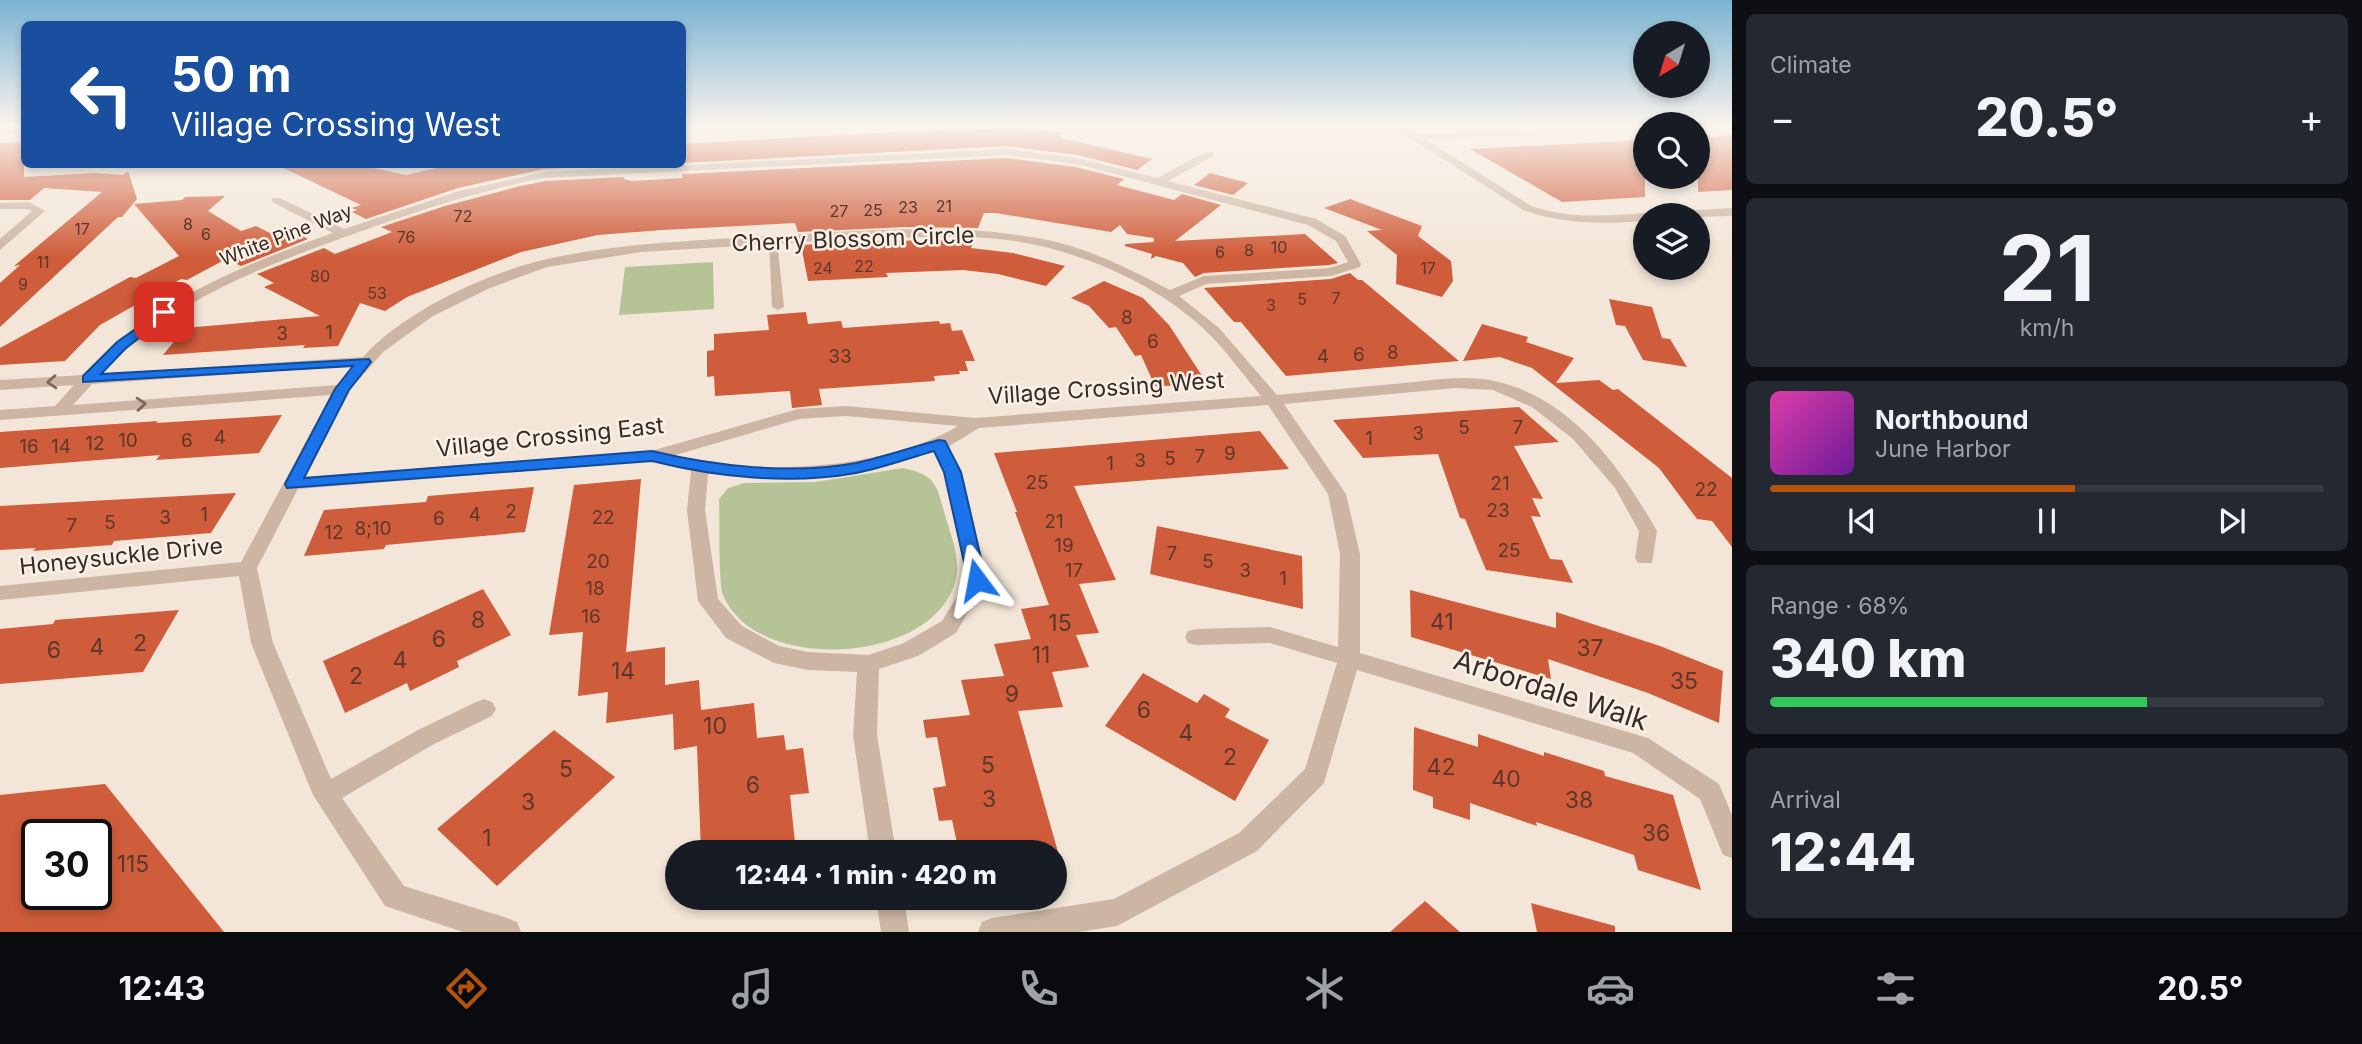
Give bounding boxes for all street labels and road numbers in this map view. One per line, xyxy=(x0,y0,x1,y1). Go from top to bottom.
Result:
street label: White Pine Way xyxy=(216,199,356,271)
street label: Cherry Blossom Circle xyxy=(731,221,975,257)
street label: Village Crossing West xyxy=(987,366,1226,410)
street label: Village Crossing East xyxy=(435,411,666,463)
street label: Honeysuckle Drive xyxy=(18,531,224,581)
street label: Arbordale Walk xyxy=(1450,643,1652,737)

